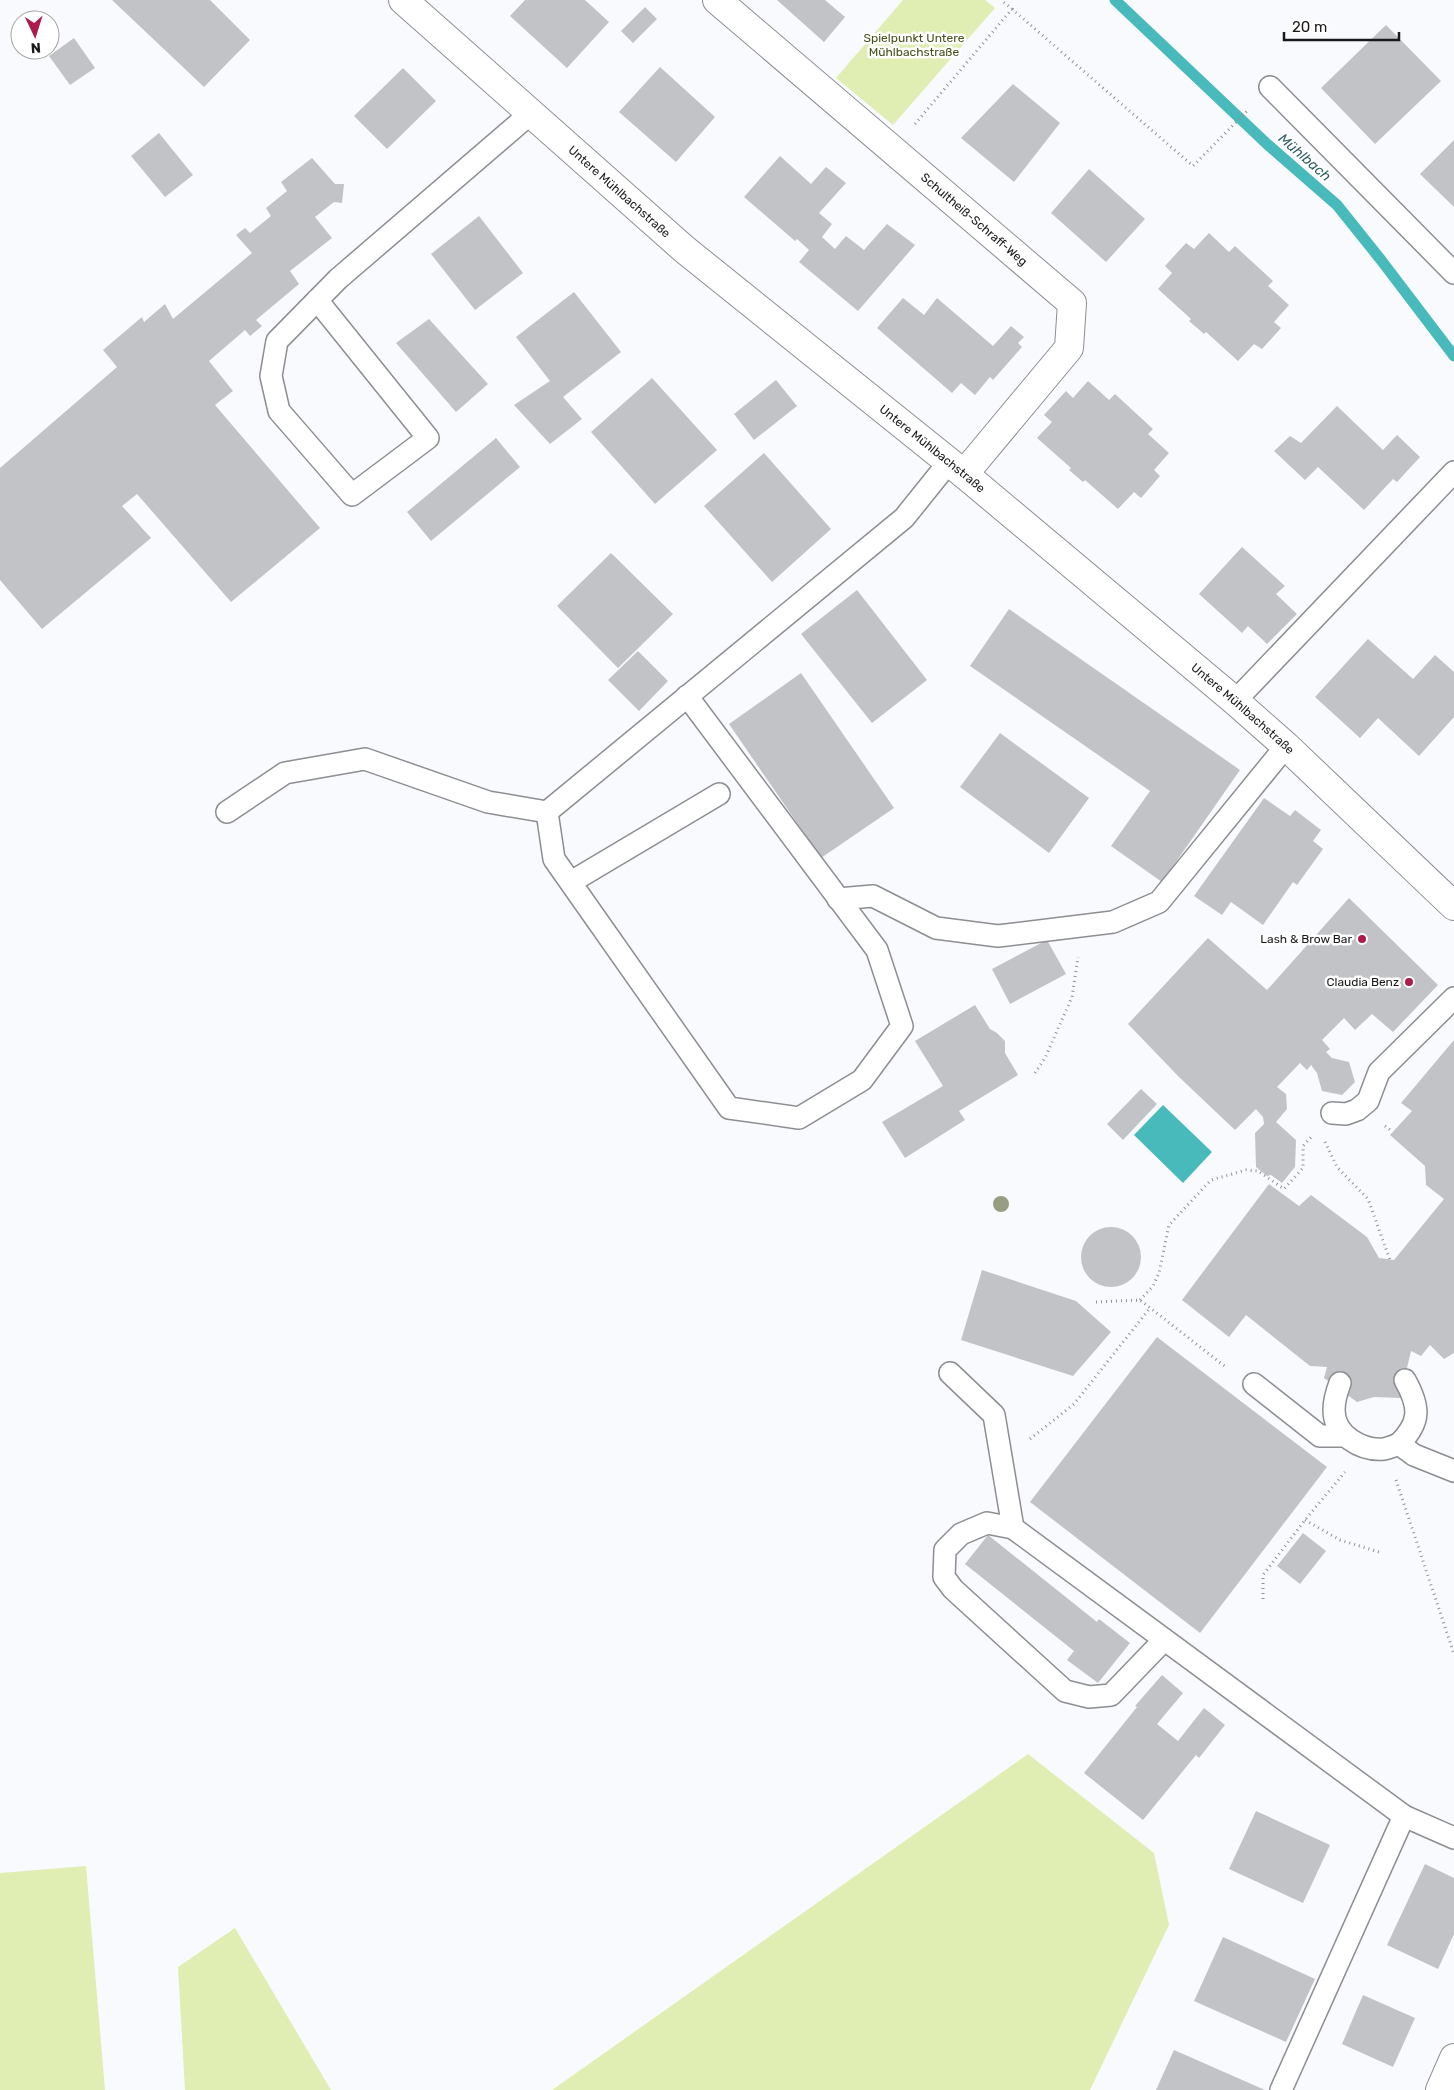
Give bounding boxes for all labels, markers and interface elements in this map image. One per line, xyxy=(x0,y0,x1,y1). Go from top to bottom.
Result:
north arrow xyxy=(10,10,60,60)
scale bar xyxy=(1284,10,1399,42)
text: 20 m xyxy=(1292,18,1327,36)
park label: Spielpunkt Untere Mühlbachstraße xyxy=(864,31,965,59)
text: N xyxy=(30,39,41,56)
water label: Mühlbach xyxy=(1275,130,1335,185)
street label: Untere Mühlbachstraße xyxy=(565,143,673,241)
street label: Schultheiß-Schraff-Weg xyxy=(918,170,1030,269)
street label: Untere Mühlbachstraße xyxy=(877,402,988,496)
street label: Untere Mühlbachstraße xyxy=(1188,660,1297,757)
place label: Lash & Brow Bar xyxy=(1260,932,1352,946)
marker: Lash & Brow Bar xyxy=(1356,933,1368,945)
place label: Claudia Benz xyxy=(1327,975,1399,989)
marker: Claudia Benz xyxy=(1403,976,1415,988)

